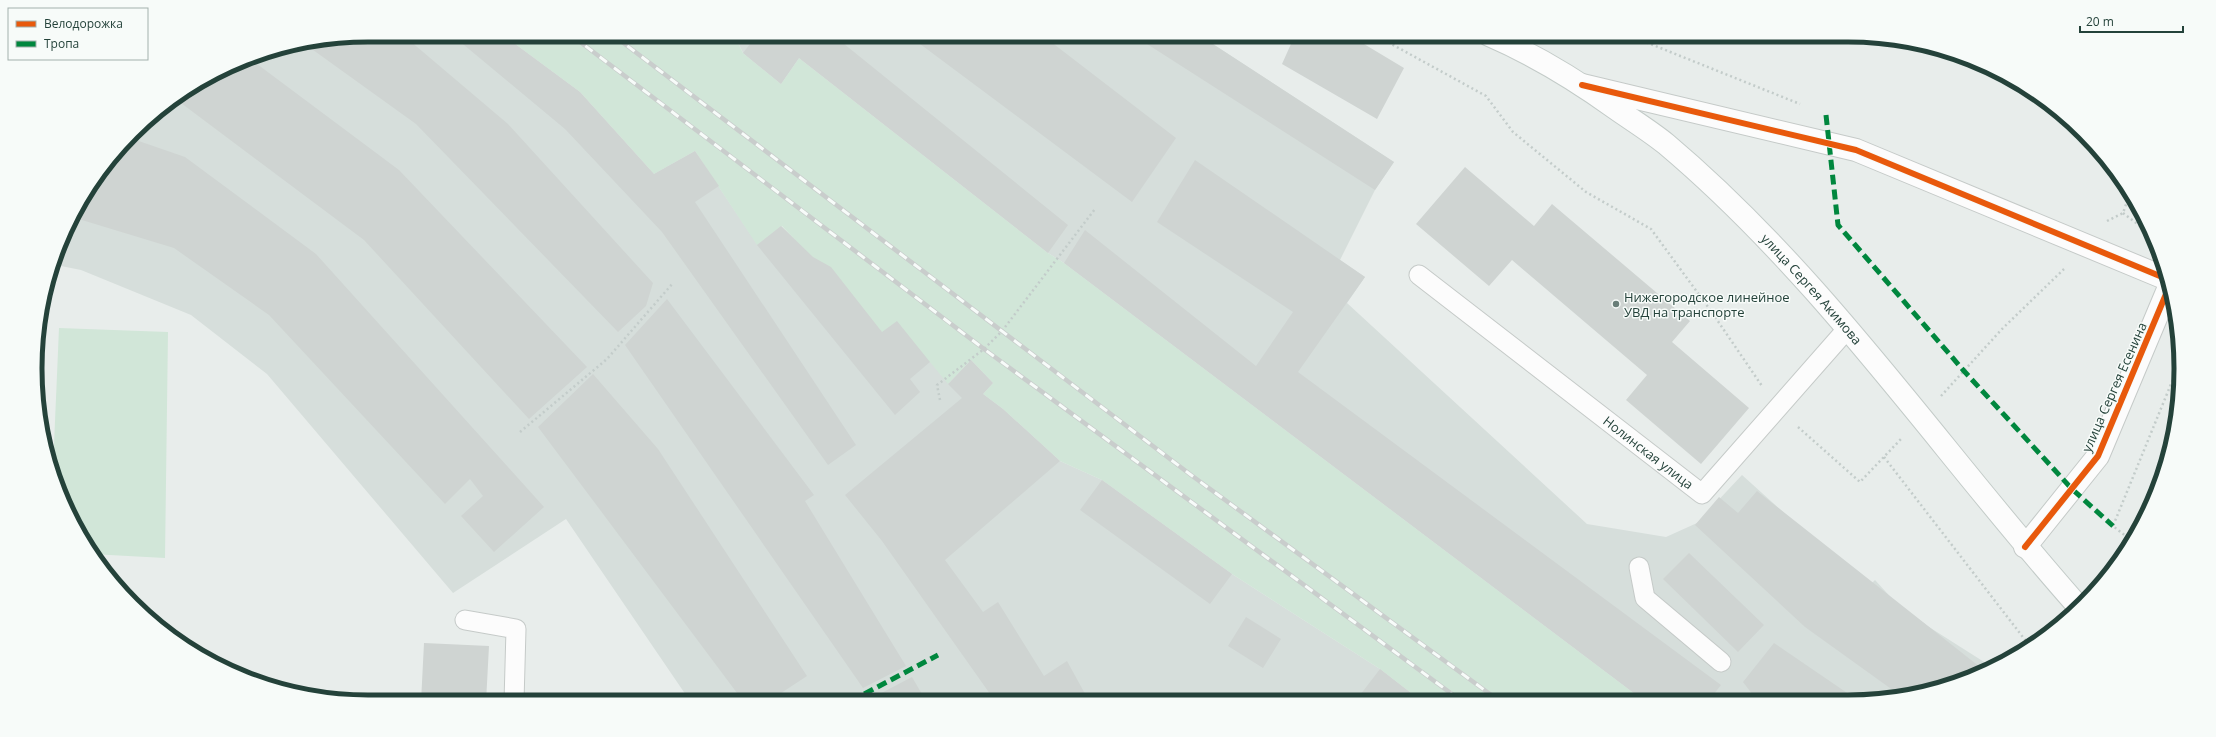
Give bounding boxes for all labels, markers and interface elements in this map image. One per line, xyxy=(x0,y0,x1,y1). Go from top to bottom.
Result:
legend xyxy=(8,8,148,60)
scale bar xyxy=(2080,8,2183,34)
text: 20 m xyxy=(2086,13,2114,30)
text: Велодорожка xyxy=(44,15,123,32)
text: Тропа xyxy=(44,35,79,52)
street label: улица Сергея Акимова xyxy=(1757,230,1866,348)
place label: Нижегородское линейное УВД на транспорте xyxy=(1624,288,1790,321)
marker: Нижегородское линейное УВД на транспорте xyxy=(1611,299,1621,309)
street label: улица Сергея Есенина xyxy=(2077,319,2151,455)
street label: Нолинская улица xyxy=(1599,412,1697,493)

